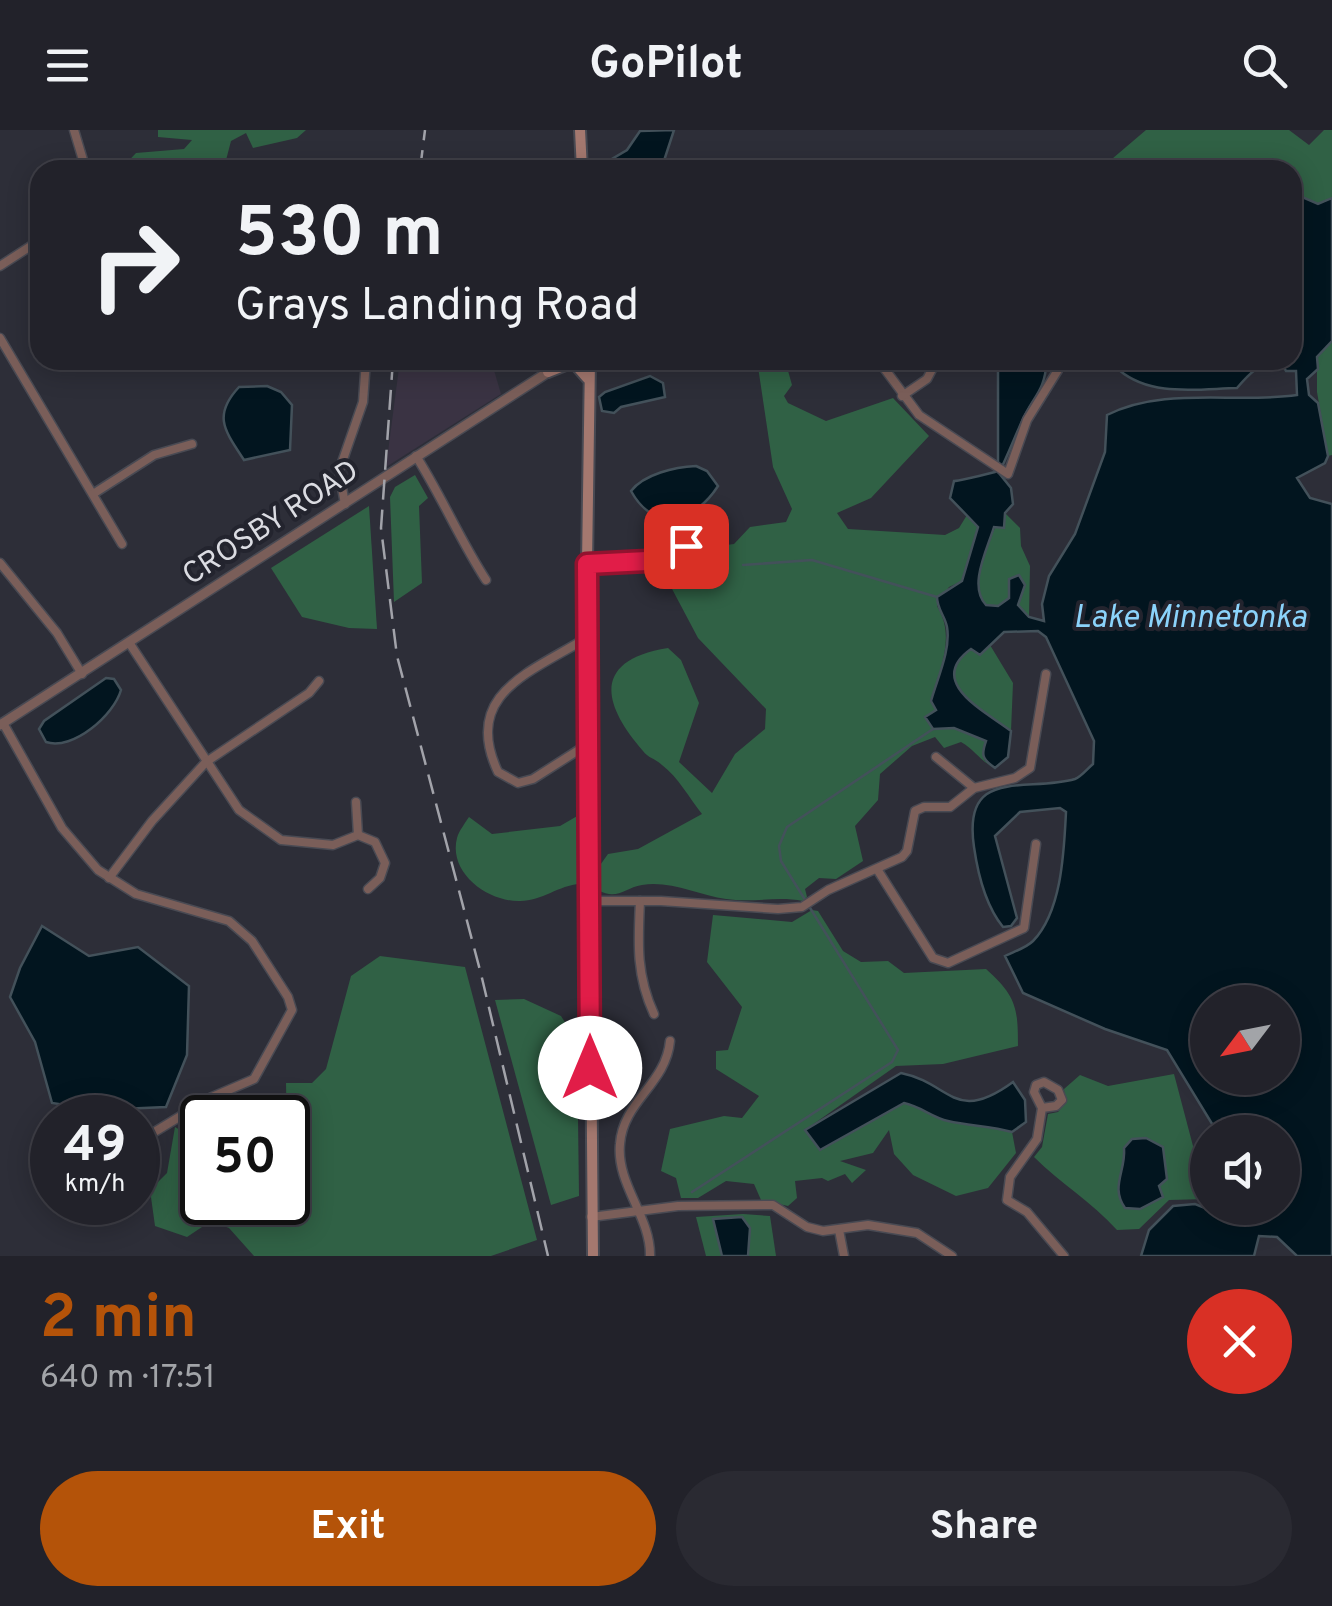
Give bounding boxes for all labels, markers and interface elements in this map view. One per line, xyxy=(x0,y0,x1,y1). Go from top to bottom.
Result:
text: GoPilot xyxy=(589,37,743,94)
icon: menu xyxy=(40,38,95,93)
icon: search xyxy=(1237,38,1292,93)
text: 530 m xyxy=(235,192,444,281)
icon: right xyxy=(70,200,200,330)
text: Grays Landing Road xyxy=(235,279,639,336)
street label: CROSBY ROAD xyxy=(176,453,366,595)
pin xyxy=(644,504,729,589)
icon: arrive xyxy=(659,519,714,574)
water label: Lake Minnetonka xyxy=(1073,599,1307,639)
north arrow xyxy=(1190,985,1300,1095)
map controls xyxy=(1190,985,1300,1225)
position arrow xyxy=(538,1016,642,1120)
speed limit sign: 50 xyxy=(180,1095,310,1225)
button: sound xyxy=(1190,1115,1300,1225)
text: 49 xyxy=(64,1116,126,1179)
text: km/h xyxy=(65,1169,125,1201)
text: 2 min xyxy=(40,1283,197,1359)
button: close xyxy=(1187,1289,1292,1394)
text: 640 m · 17:51 xyxy=(40,1359,215,1399)
button: Exit xyxy=(40,1471,656,1586)
button: Share xyxy=(676,1471,1292,1586)

